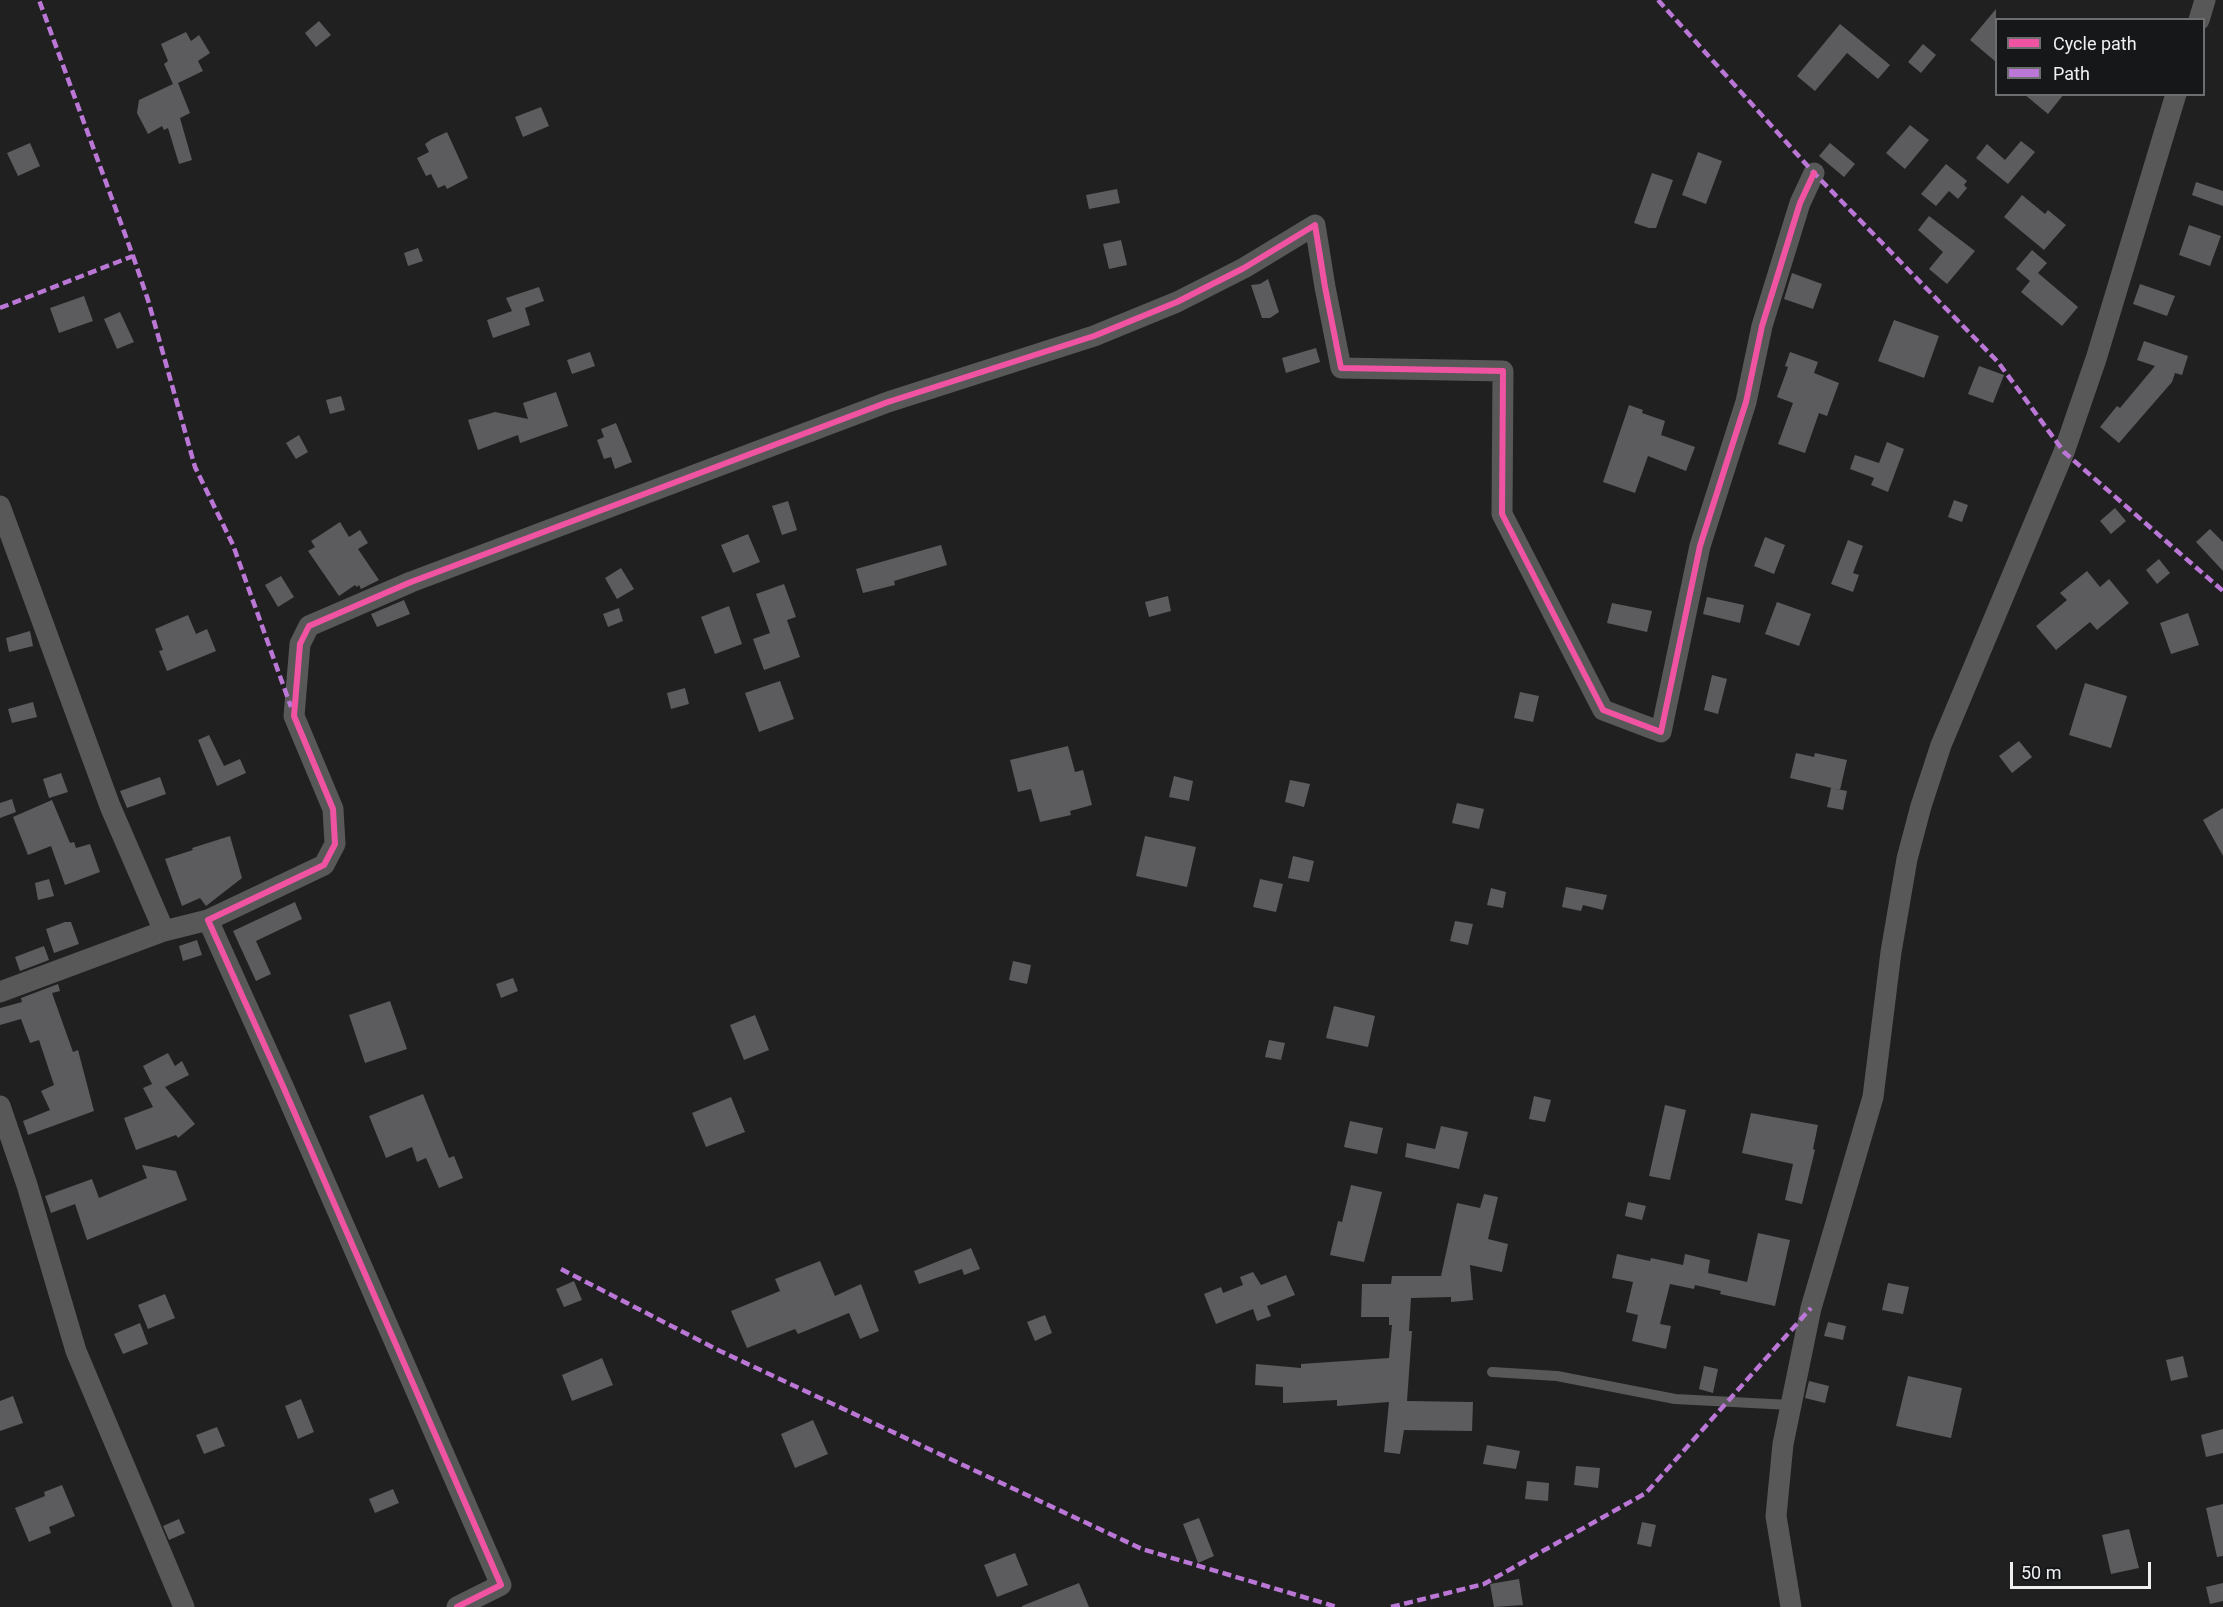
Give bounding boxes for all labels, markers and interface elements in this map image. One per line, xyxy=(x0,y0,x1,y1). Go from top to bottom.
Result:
legend xyxy=(1995,18,2205,96)
text: Cycle path xyxy=(2053,33,2137,54)
text: Path xyxy=(2053,63,2090,84)
scale bar xyxy=(2013,1550,2154,1588)
text: 50 m xyxy=(2021,1562,2061,1583)

